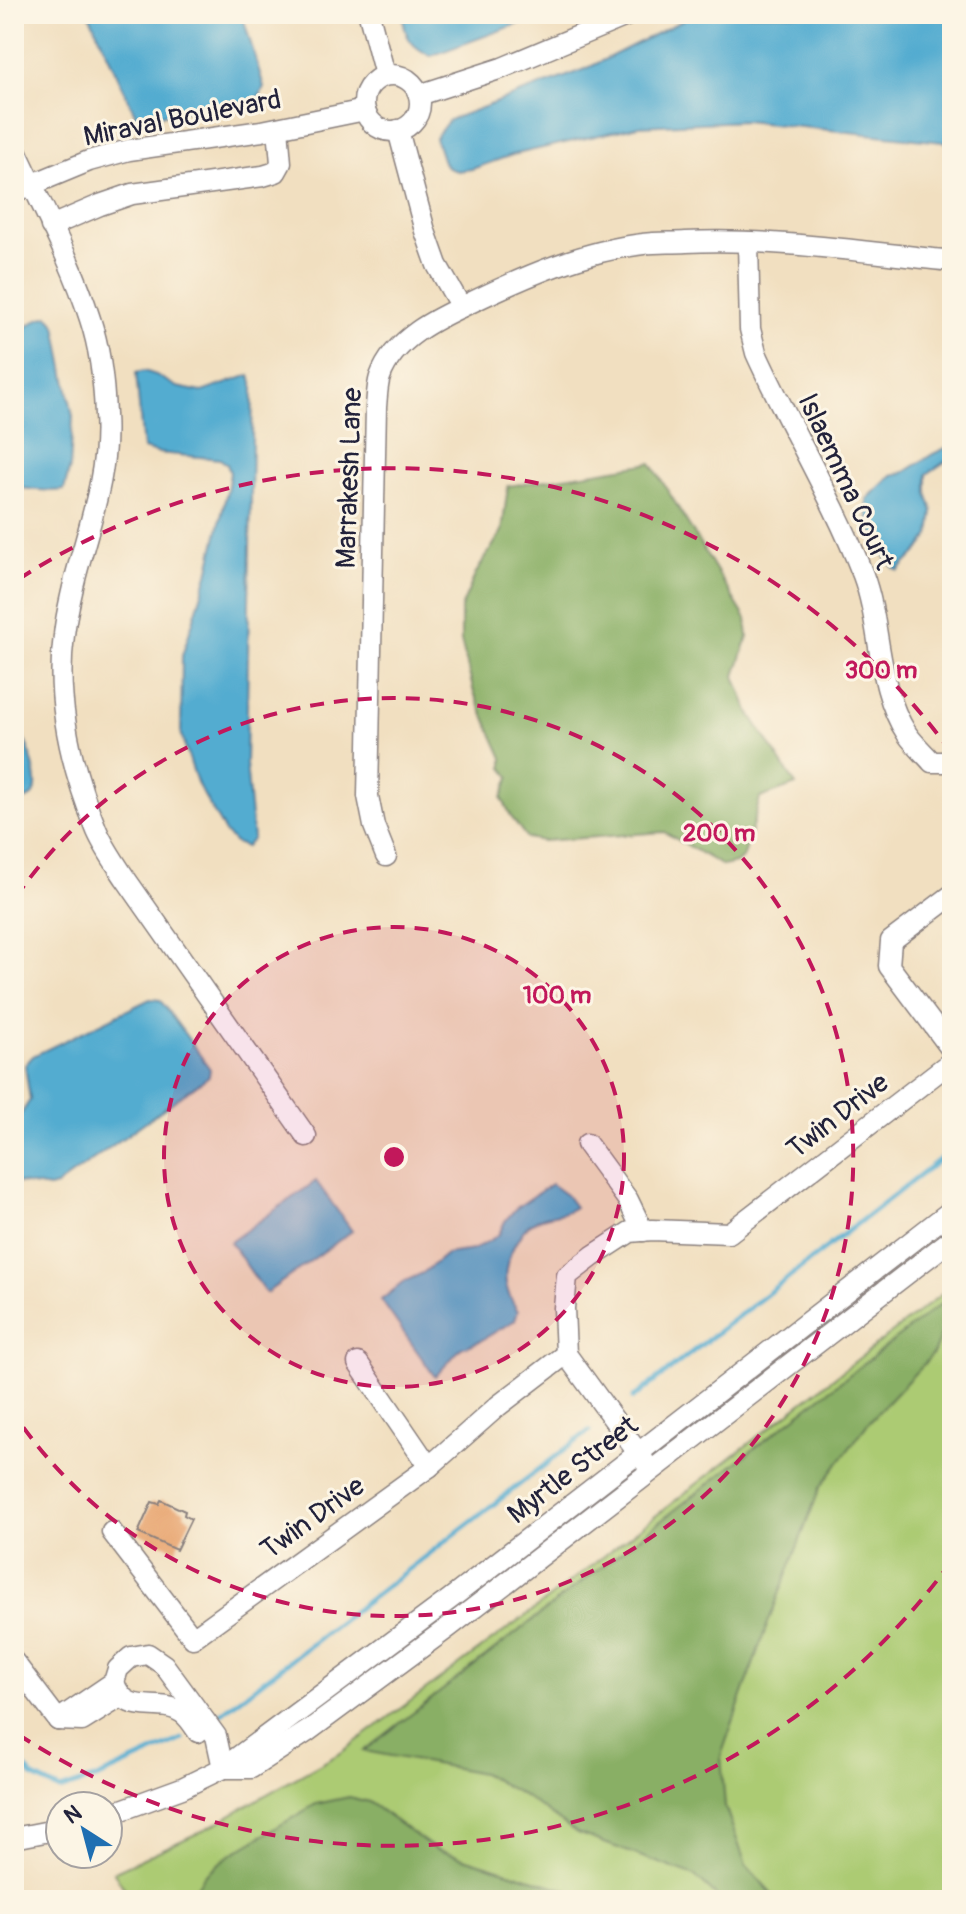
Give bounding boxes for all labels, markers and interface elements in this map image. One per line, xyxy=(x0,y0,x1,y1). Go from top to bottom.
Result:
street label: Miraval Boulevard xyxy=(80,82,284,155)
street label: Marrakesh Lane xyxy=(329,387,370,569)
street label: Islaemma Court xyxy=(790,388,902,576)
text: 300 m xyxy=(845,656,917,685)
text: 200 m xyxy=(683,819,755,848)
text: 100 m xyxy=(523,981,591,1010)
street label: Twin Drive xyxy=(780,1065,896,1167)
centre of rings xyxy=(380,1143,408,1171)
street label: Myrtle Street xyxy=(501,1408,646,1532)
street label: Twin Drive xyxy=(254,1469,372,1568)
north arrow xyxy=(44,1790,124,1870)
text: N xyxy=(59,1799,87,1830)

